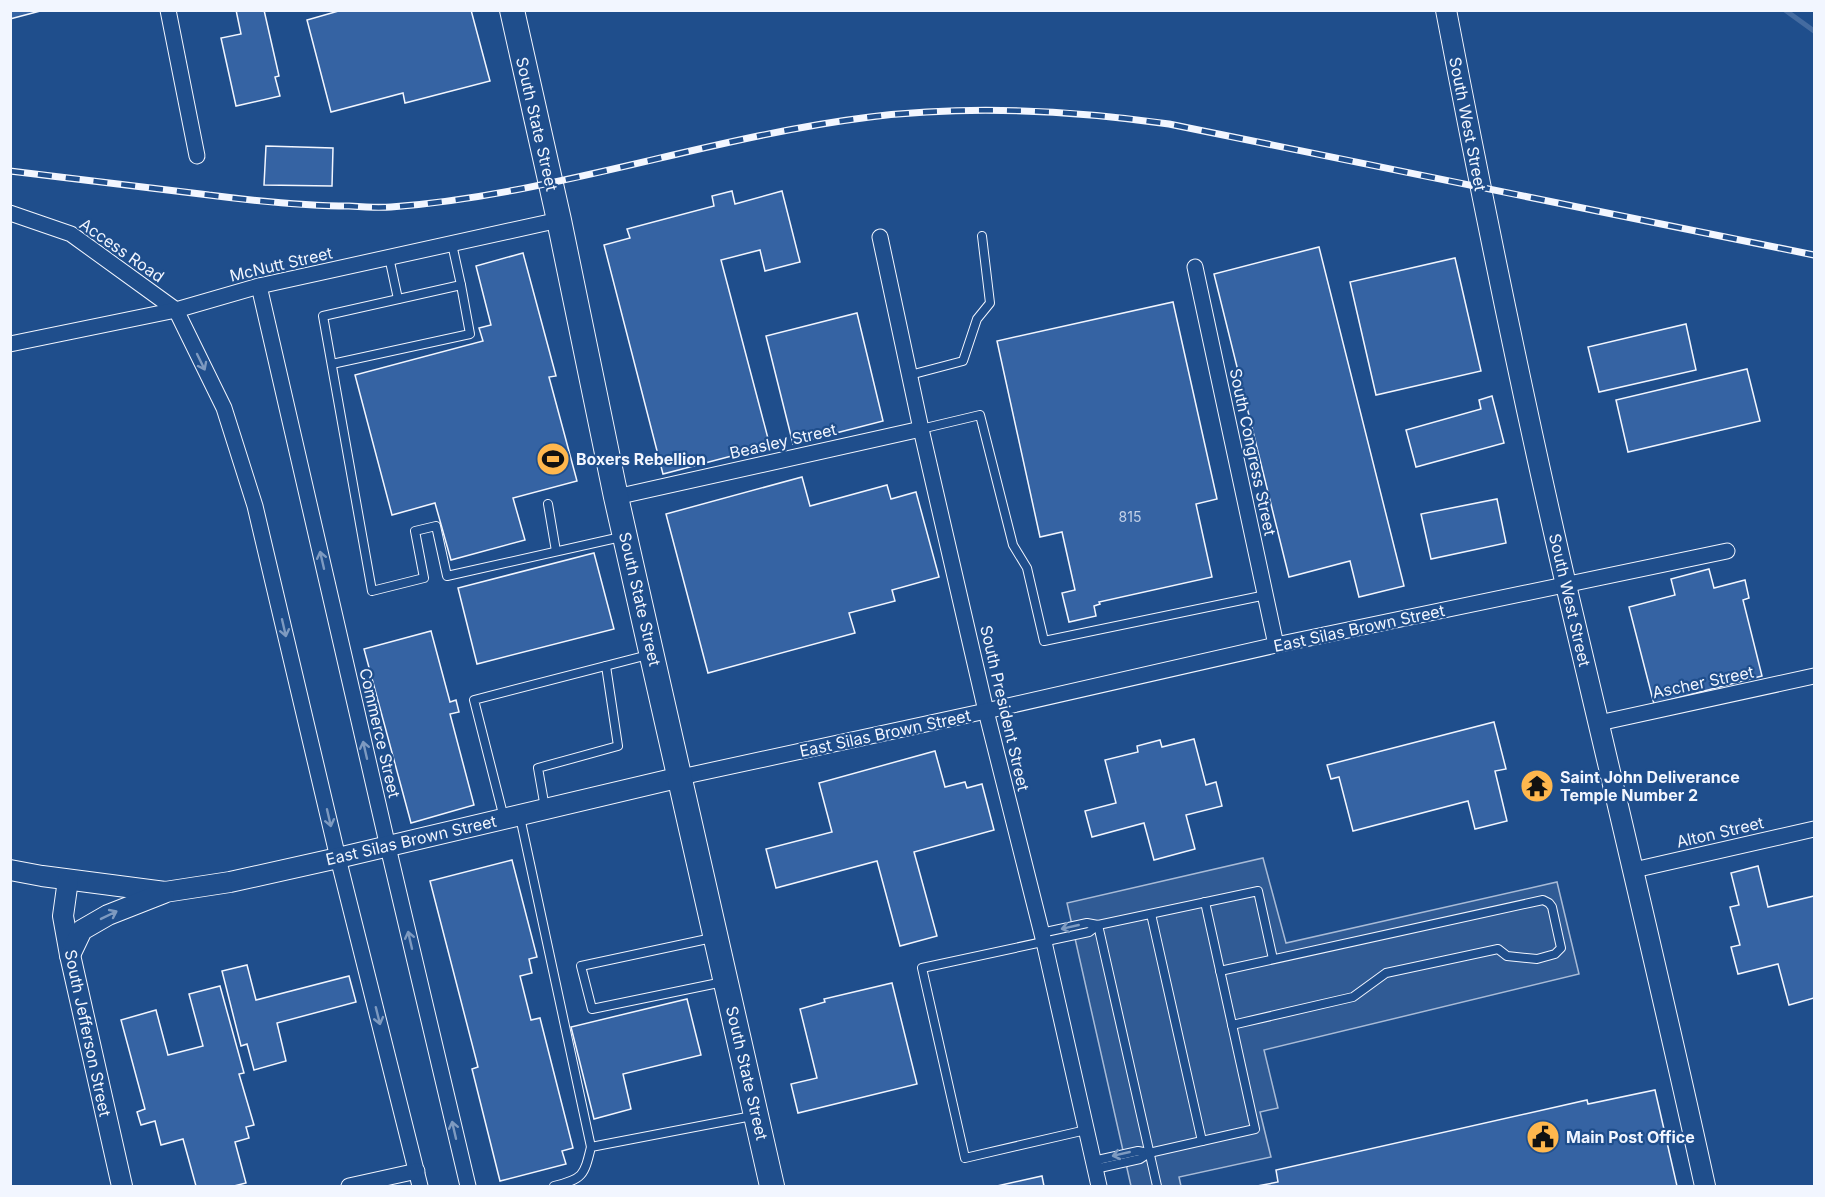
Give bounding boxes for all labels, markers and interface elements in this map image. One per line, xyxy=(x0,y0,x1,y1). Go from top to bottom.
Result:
street label: South State Street xyxy=(512,55,562,193)
street label: South West Street xyxy=(1445,55,1491,193)
street label: Access Road xyxy=(76,214,168,286)
street label: McNutt Street xyxy=(228,242,334,286)
one-way arrow xyxy=(196,353,208,371)
street label: South Congress Street xyxy=(1225,366,1281,538)
street label: Beasley Street xyxy=(728,419,838,463)
sports icon: Boxers Rebellion xyxy=(535,441,571,477)
place label: Boxers Rebellion xyxy=(576,449,706,469)
house number: 815 xyxy=(1119,508,1141,525)
street label: South State Street xyxy=(615,530,665,668)
street label: South West Street xyxy=(1545,531,1595,669)
one-way arrow xyxy=(316,551,327,570)
street label: East Silas Brown Street xyxy=(1272,600,1446,656)
one-way arrow xyxy=(278,618,290,637)
street label: South President Street xyxy=(976,623,1034,793)
street label: Ascher Street xyxy=(1651,662,1755,702)
street label: Commerce Street xyxy=(355,666,405,800)
street label: East Silas Brown Street xyxy=(798,705,972,761)
one-way arrow xyxy=(359,741,371,760)
place label: Saint John Deliverance Temple Number 2 xyxy=(1560,767,1740,805)
temple icon: Saint John Deliverance Temple Number 2 xyxy=(1519,768,1555,804)
one-way arrow xyxy=(324,807,335,827)
street label: East Silas Brown Street xyxy=(324,811,498,869)
street label: Alton Street xyxy=(1674,812,1766,852)
one-way arrow xyxy=(100,909,118,921)
one-way arrow xyxy=(1060,922,1080,933)
one-way arrow xyxy=(403,931,415,950)
street label: South Jefferson Street xyxy=(61,948,115,1118)
street label: South State Street xyxy=(722,1004,772,1142)
one-way arrow xyxy=(373,1006,384,1025)
public building icon: Main Post Office xyxy=(1525,1119,1561,1155)
one-way arrow xyxy=(448,1120,460,1139)
place label: Main Post Office xyxy=(1566,1127,1695,1147)
one-way arrow xyxy=(1112,1149,1131,1161)

